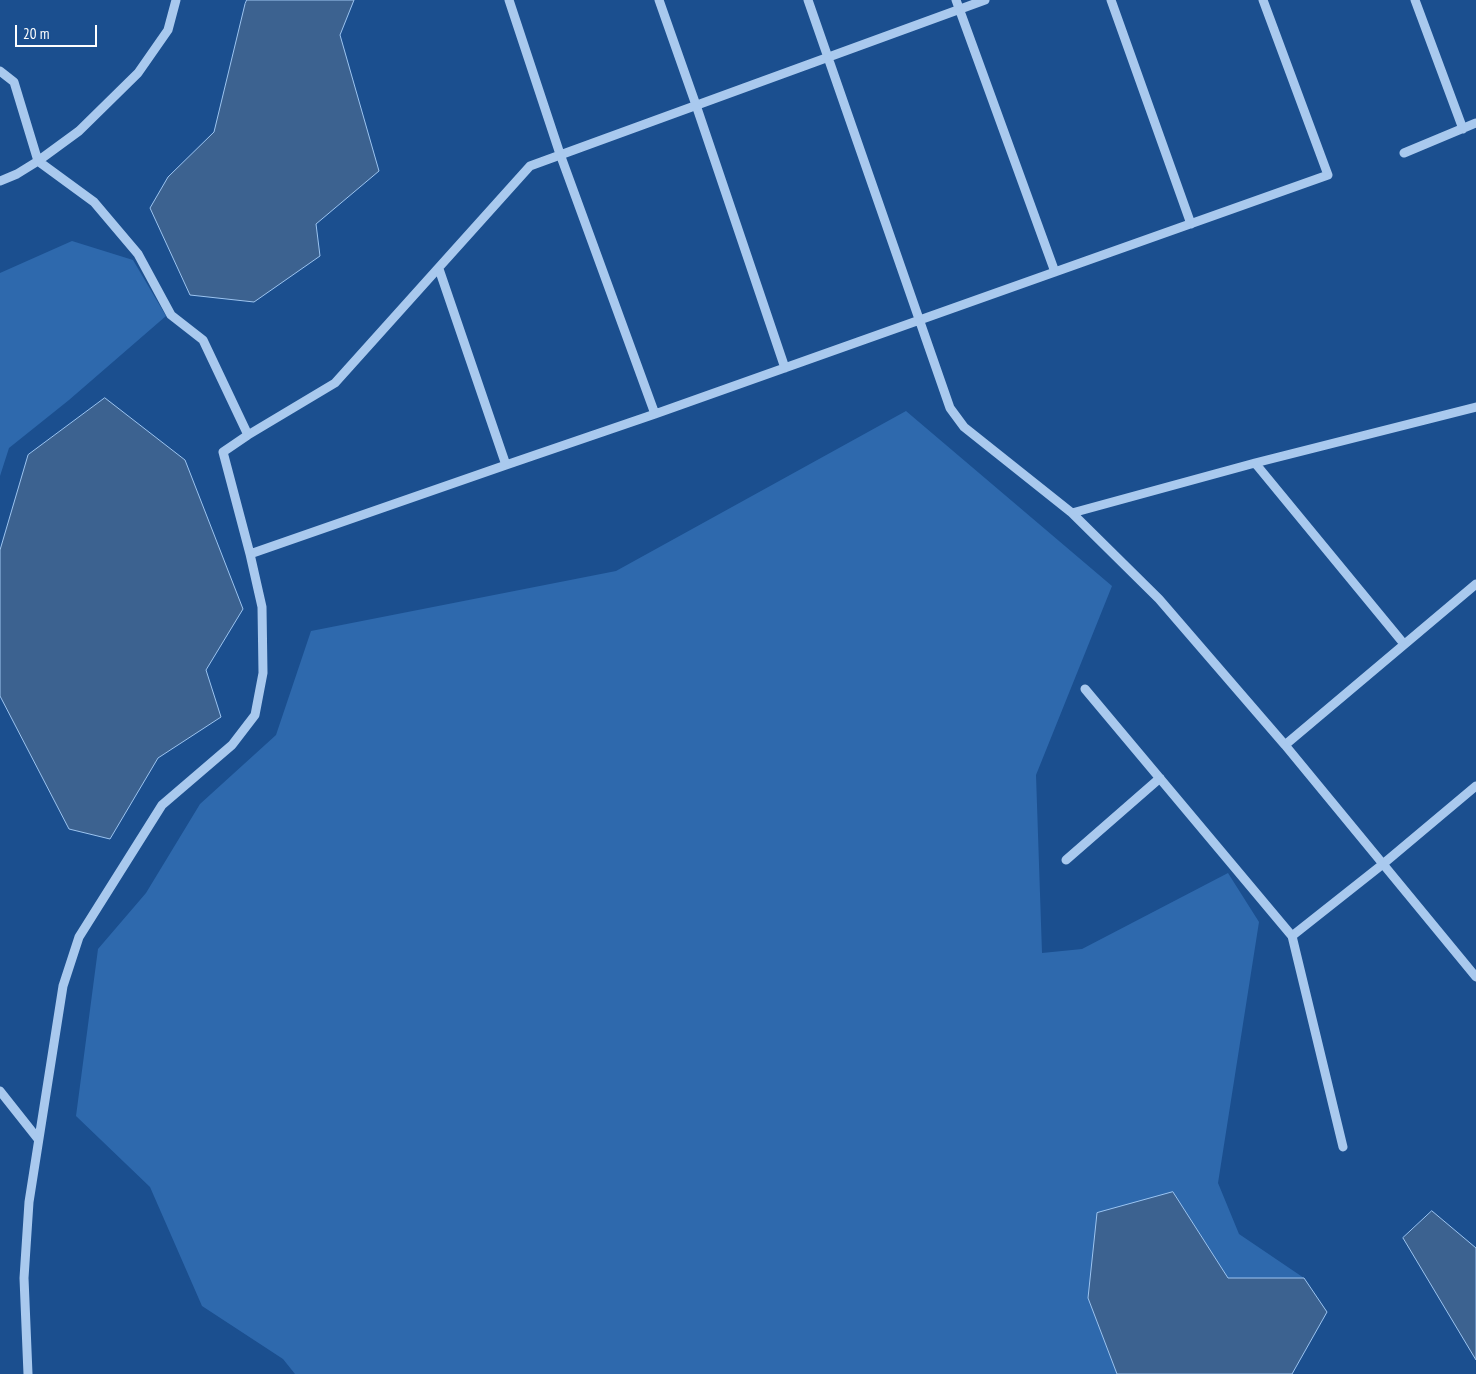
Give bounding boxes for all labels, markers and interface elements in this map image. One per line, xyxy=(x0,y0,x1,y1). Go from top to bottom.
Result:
scale bar xyxy=(18,15,100,47)
text: 20 m xyxy=(23,24,49,43)

